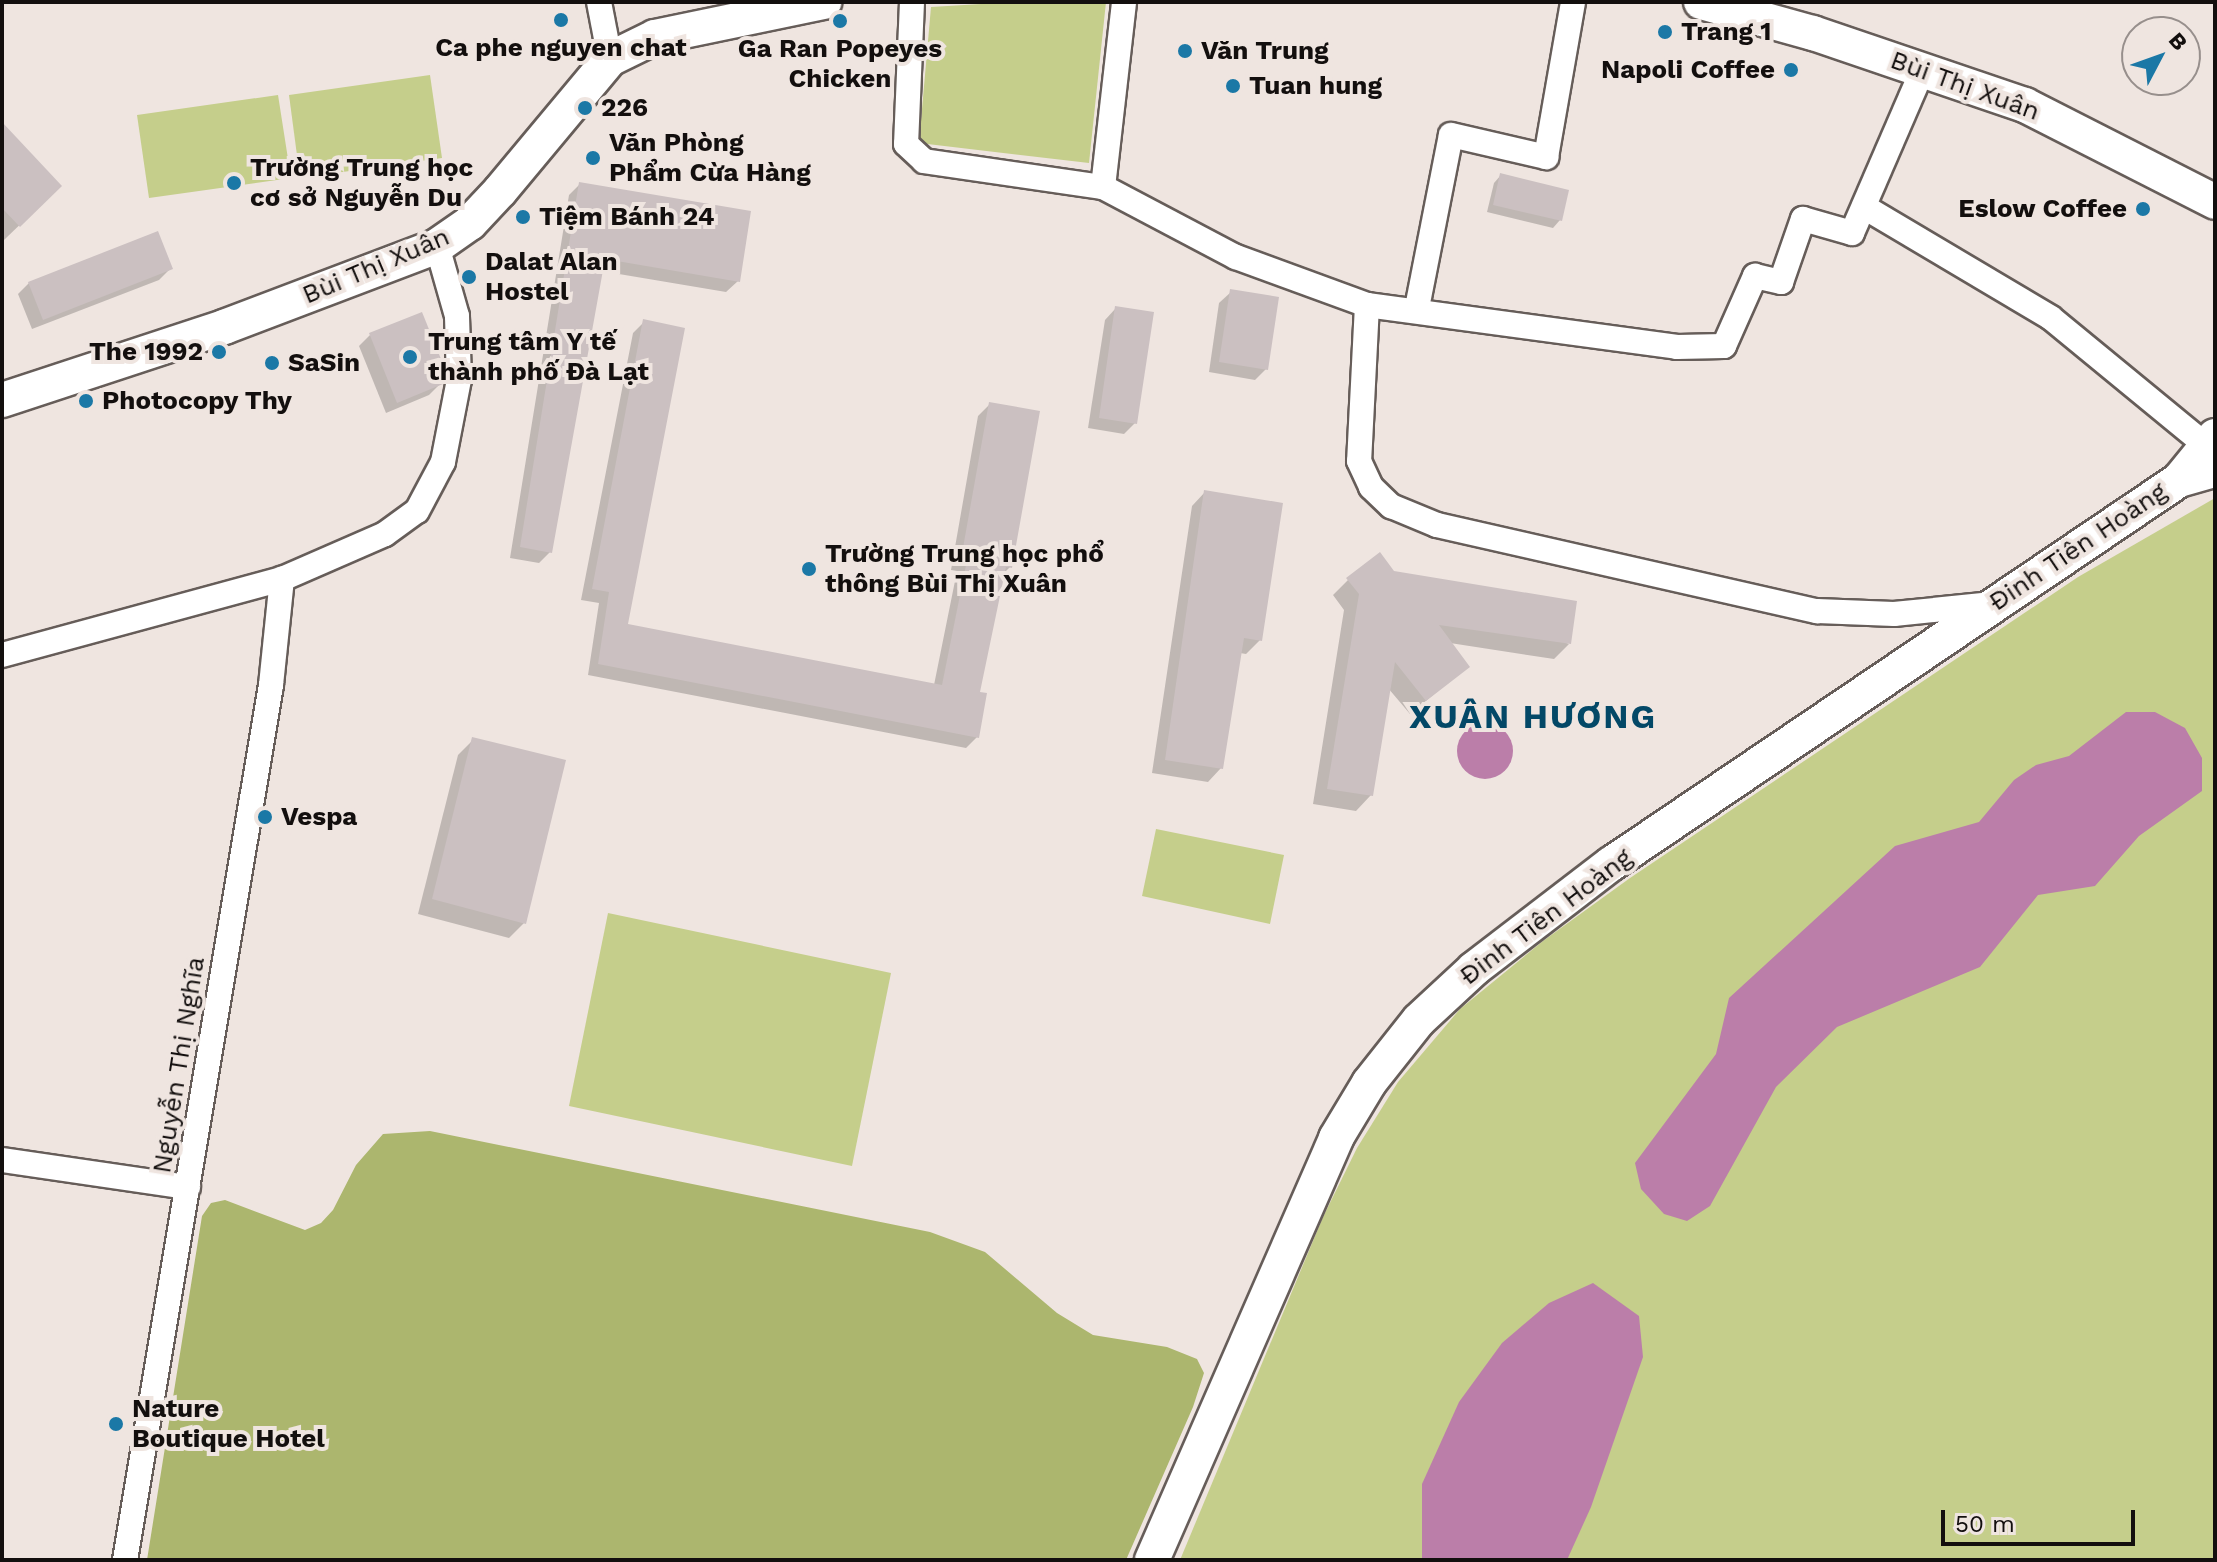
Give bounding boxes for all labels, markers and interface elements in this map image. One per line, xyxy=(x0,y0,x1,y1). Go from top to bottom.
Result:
marker: Ca phe nguyen chat xyxy=(552,11,570,29)
marker: Ga Ran Popeyes Chicken xyxy=(831,12,849,30)
place label: Trang 1 xyxy=(1681,16,1772,48)
north arrow xyxy=(2121,16,2201,96)
marker: Trang 1 xyxy=(1656,23,1674,41)
text: B xyxy=(2164,27,2192,55)
place label: Ca phe nguyen chat xyxy=(435,32,687,64)
place label: Ga Ran Popeyes Chicken xyxy=(738,33,942,94)
place label: Văn Trung xyxy=(1201,35,1329,67)
marker: Văn Trung xyxy=(1176,42,1194,60)
street label: Bùi Thị Xuân xyxy=(1886,44,2044,128)
place label: Napoli Coffee xyxy=(1601,54,1775,86)
marker: Napoli Coffee xyxy=(1782,61,1800,79)
place label: Tuan hung xyxy=(1249,70,1382,102)
marker: Tuan hung xyxy=(1224,77,1242,95)
place label: 226 xyxy=(601,92,648,124)
marker: 226 xyxy=(576,99,594,117)
place label: Văn Phòng Phẩm Cừa Hàng xyxy=(609,127,811,188)
marker: Văn Phòng Phẩm Cừa Hàng xyxy=(584,149,602,167)
place label: Trường Trung học cơ sở Nguyễn Du xyxy=(250,152,474,214)
marker: Trường Trung học cơ sở Nguyễn Du xyxy=(225,174,243,192)
place label: Eslow Coffee xyxy=(1958,193,2127,225)
marker: Eslow Coffee xyxy=(2134,200,2152,218)
place label: Tiệm Bánh 24 xyxy=(539,201,715,233)
marker: Tiệm Bánh 24 xyxy=(514,208,532,226)
street label: Bùi Thị Xuân xyxy=(297,221,455,311)
place label: Dalat Alan Hostel xyxy=(485,246,618,308)
marker: Dalat Alan Hostel xyxy=(460,268,478,286)
place label: Trung tâm Y tế thành phố Đà Lạt xyxy=(428,326,649,388)
place label: The 1992 xyxy=(89,336,203,368)
marker: The 1992 xyxy=(210,343,228,361)
marker: Trung tâm Y tế thành phố Đà Lạt xyxy=(399,346,421,368)
place label: SaSin xyxy=(288,347,360,379)
marker: SaSin xyxy=(263,354,281,372)
place label: Photocopy Thy xyxy=(102,385,293,417)
marker: Photocopy Thy xyxy=(77,392,95,410)
street label: Đinh Tiên Hoàng xyxy=(1983,476,2173,618)
place label: Trường Trung học phổ thông Bùi Thị Xuân xyxy=(825,538,1104,600)
marker: Trường Trung học phổ thông Bùi Thị Xuân xyxy=(800,560,818,578)
district label: XUÂN HƯƠNG xyxy=(1409,697,1657,737)
place label: Vespa xyxy=(281,801,357,833)
marker: Vespa xyxy=(256,808,274,826)
street label: Đinh Tiên Hoàng xyxy=(1453,842,1639,992)
street label: Nguyễn Thị Nghĩa xyxy=(146,954,212,1176)
place label: Nature Boutique Hotel xyxy=(132,1393,325,1454)
marker: Nature Boutique Hotel xyxy=(107,1415,125,1433)
scale bar xyxy=(1945,1494,2139,1544)
text: 50 m xyxy=(1955,1510,2015,1538)

